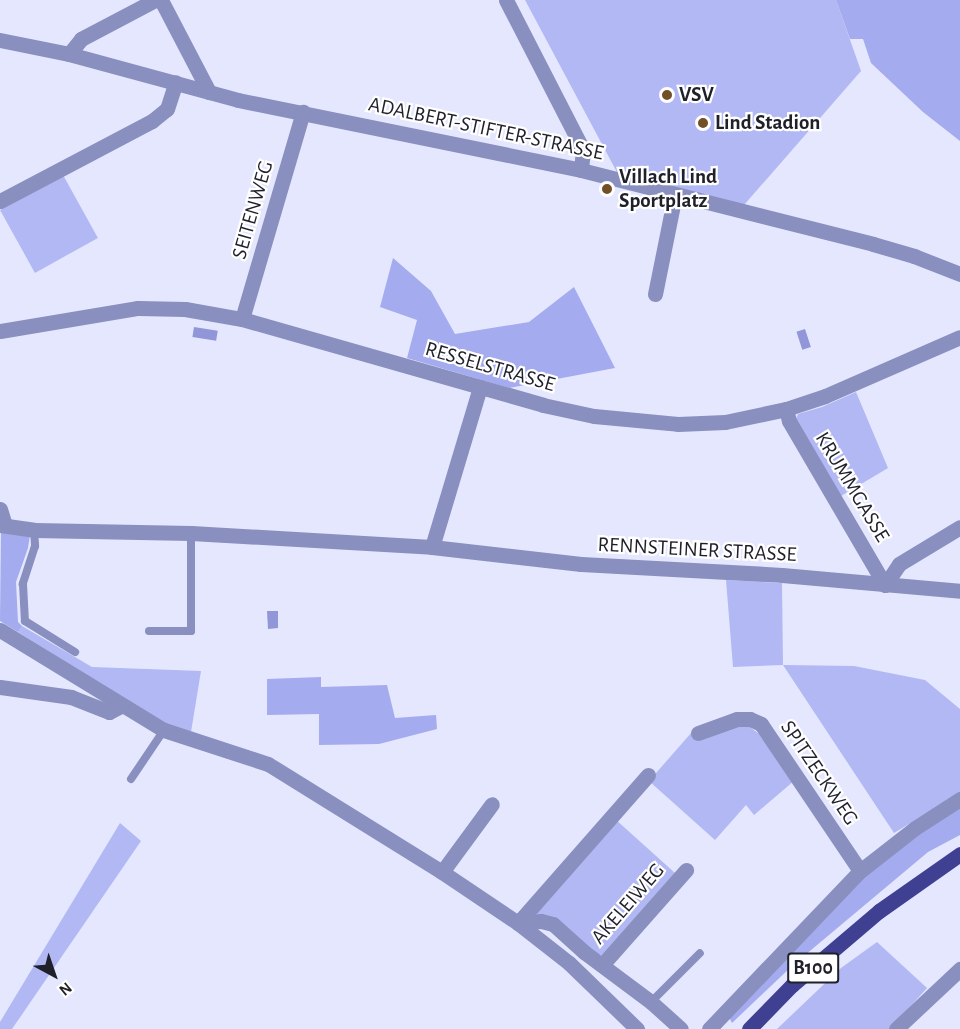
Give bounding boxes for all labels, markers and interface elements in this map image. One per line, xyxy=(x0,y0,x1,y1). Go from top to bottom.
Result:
place label: VSV xyxy=(679,82,714,108)
marker: VSV xyxy=(660,88,674,102)
street label: ADALBERT-STIFTER-STRASSE xyxy=(366,92,606,166)
place label: Lind Stadion xyxy=(715,110,820,136)
marker: Lind Stadion xyxy=(696,116,710,130)
street label: SEITENWEG xyxy=(227,158,279,262)
place label: Villach Lind Sportplatz xyxy=(619,164,717,214)
marker: Villach Lind Sportplatz xyxy=(600,182,614,196)
street label: RESSELSTRASSE xyxy=(422,336,558,398)
street label: KRUMMGASSE xyxy=(809,427,895,547)
street label: RENNSTEINER STRASSE xyxy=(597,532,797,568)
street label: SPITZECKWEG xyxy=(775,716,863,830)
street label: AKELEIWEG xyxy=(586,858,670,950)
north arrow xyxy=(24,945,84,1005)
road number: B100 xyxy=(786,951,840,985)
text: N xyxy=(56,979,75,998)

